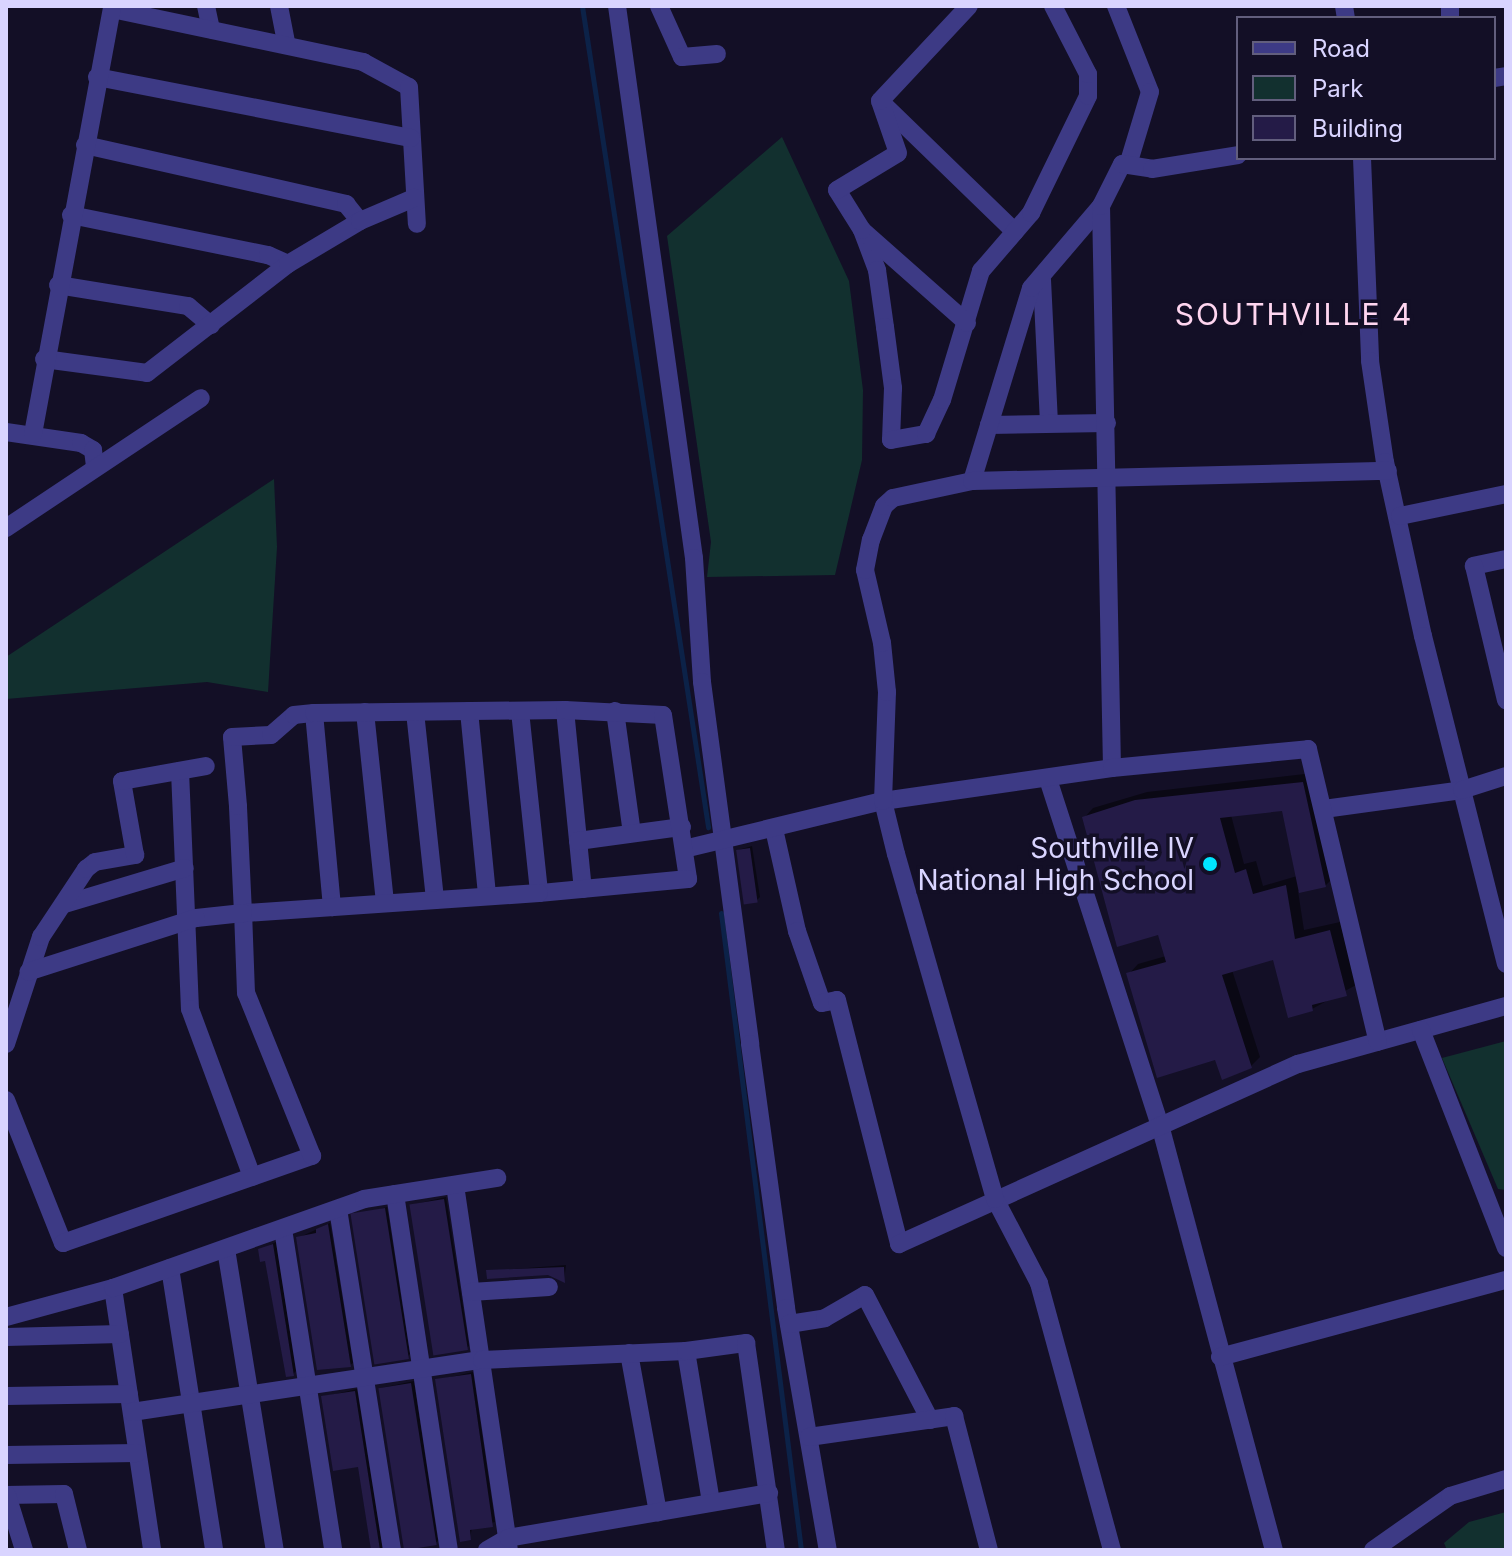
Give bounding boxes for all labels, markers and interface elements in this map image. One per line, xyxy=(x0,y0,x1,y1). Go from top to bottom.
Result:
legend xyxy=(1236,16,1496,160)
text: Road xyxy=(1312,34,1370,63)
text: Park xyxy=(1312,74,1363,103)
text: Building xyxy=(1312,114,1403,143)
district label: SOUTHVILLE 4 xyxy=(1175,296,1413,332)
place label: Southville IV National High School xyxy=(917,831,1194,897)
marker: Southville IV National High School xyxy=(1201,855,1219,873)

